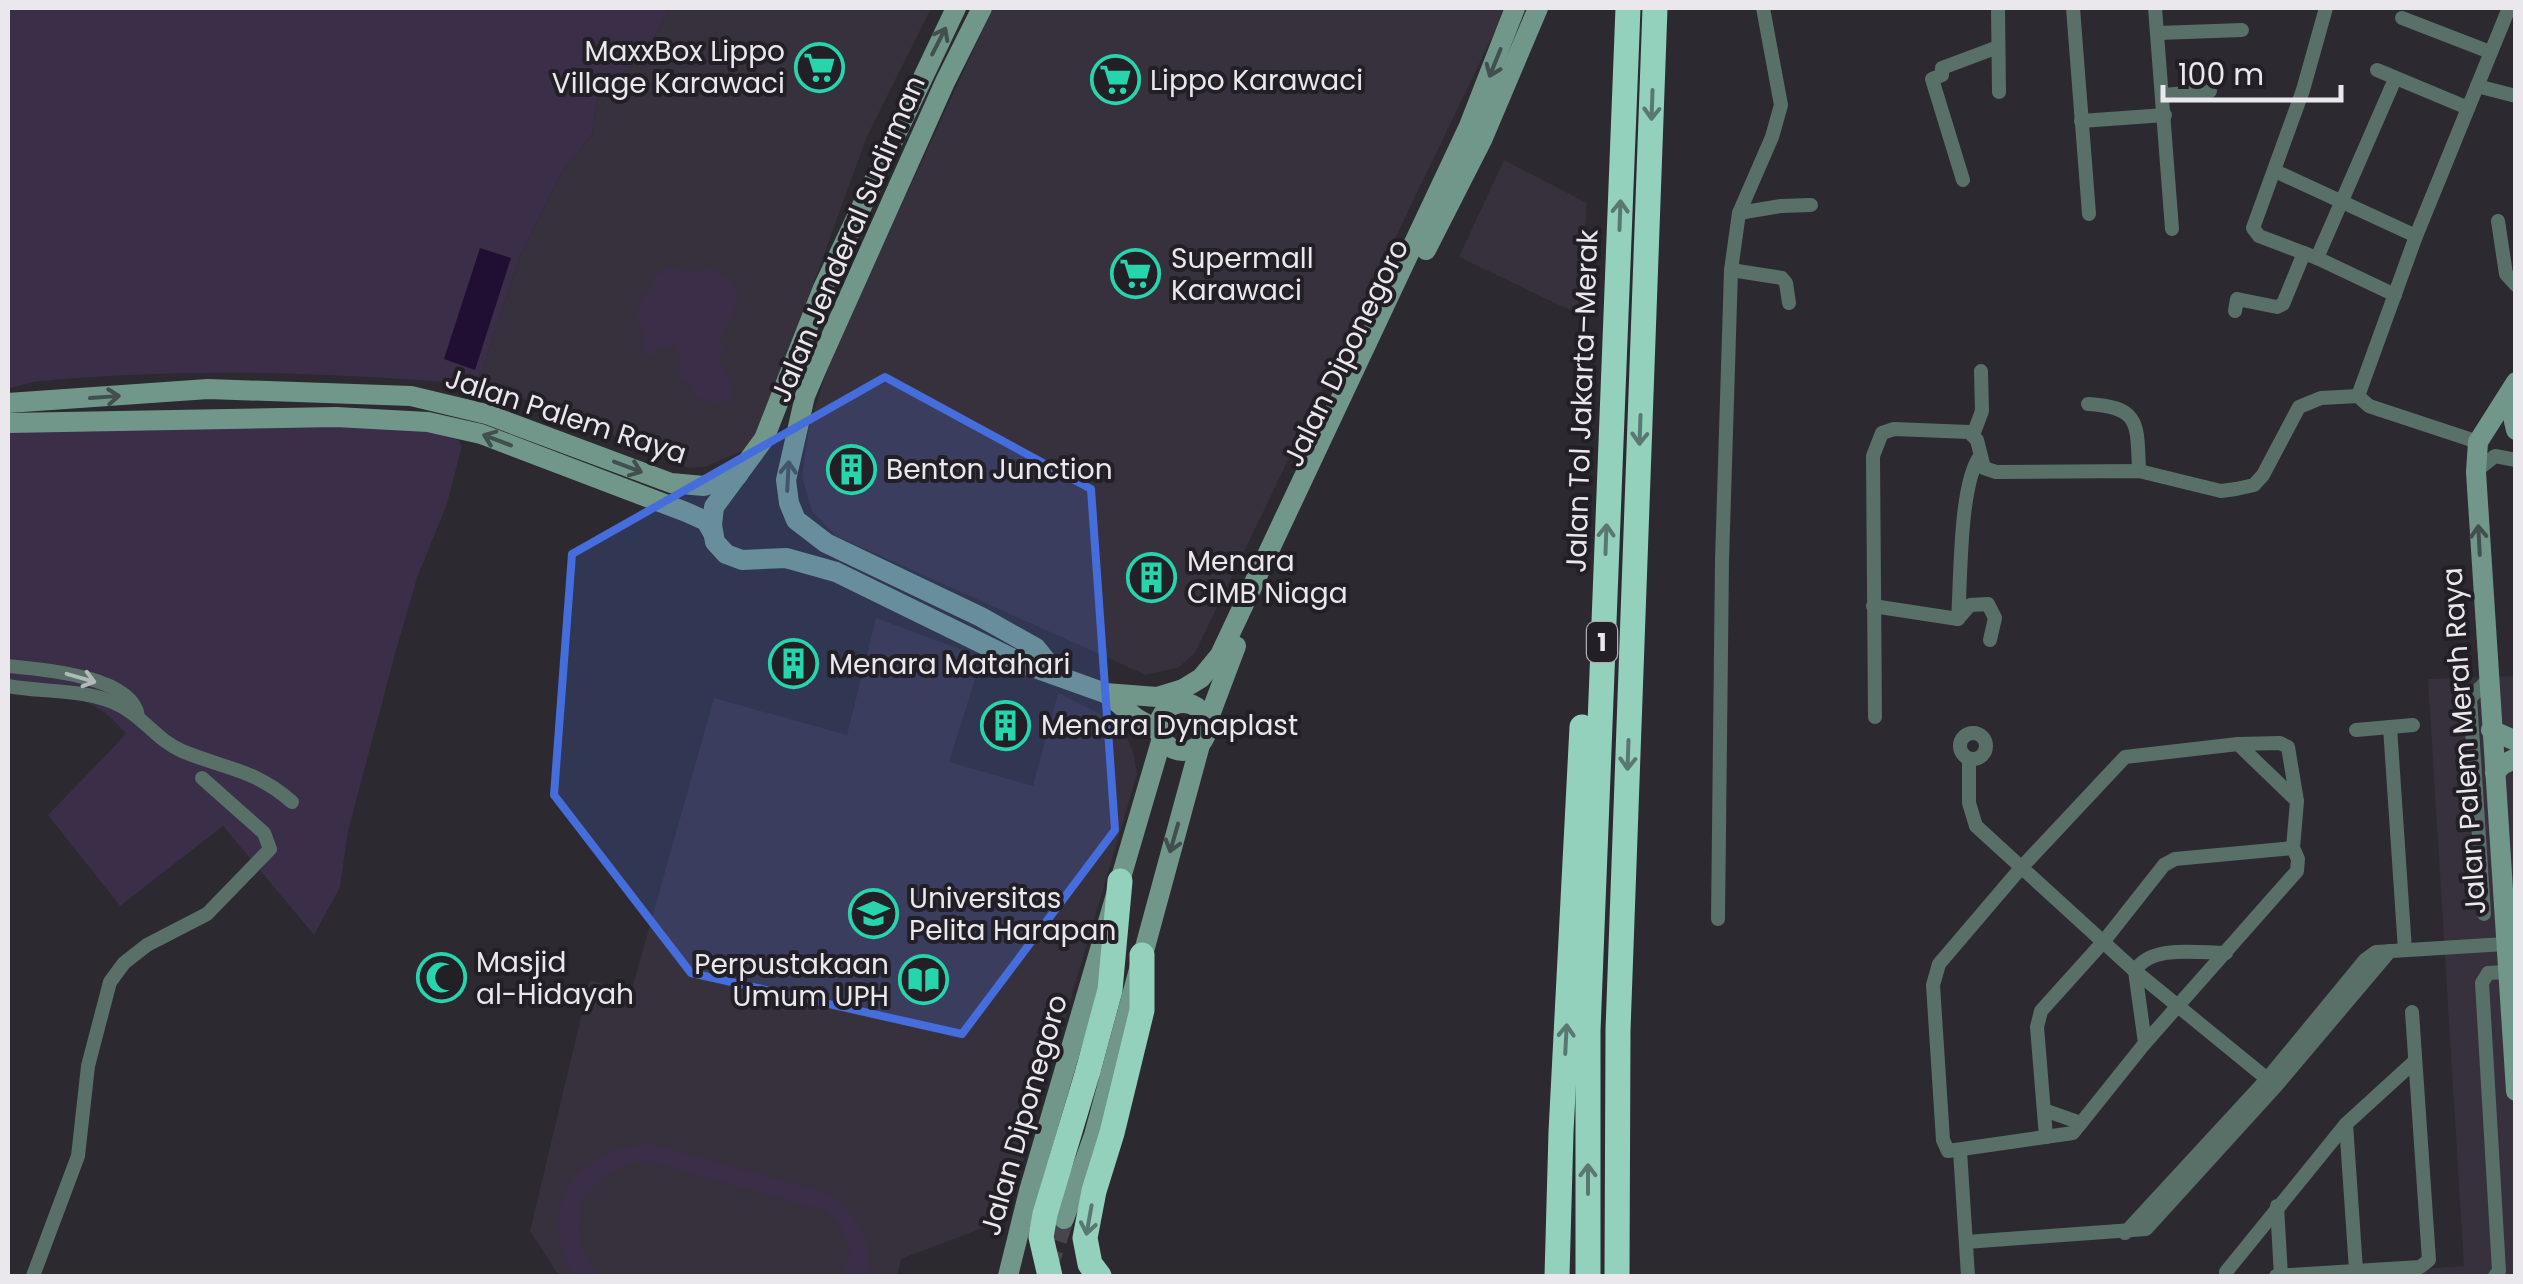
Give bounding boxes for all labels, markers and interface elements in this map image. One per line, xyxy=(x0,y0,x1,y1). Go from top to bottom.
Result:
one-way arrow xyxy=(930,27,949,57)
place label: MaxxBox Lippo Village Karawaci xyxy=(552,32,785,103)
scale bar xyxy=(2163,40,2340,102)
supermarket icon: MaxxBox Lippo Village Karawaci xyxy=(794,41,846,93)
one-way arrow xyxy=(1484,47,1502,78)
text: 100 m xyxy=(2178,53,2264,96)
supermarket icon: Lippo Karawaci xyxy=(1089,54,1141,106)
place label: Lippo Karawaci xyxy=(1150,61,1363,100)
street label: Jalan Jenderal Sudirman xyxy=(761,70,935,408)
one-way arrow xyxy=(1642,88,1661,120)
one-way arrow xyxy=(1610,199,1629,231)
street label: Jalan Tol Jakarta–Merak xyxy=(1557,228,1607,573)
street label: Jalan Diponegoro xyxy=(1274,233,1418,473)
place label: Supermall Karawaci xyxy=(1171,239,1314,310)
supermarket icon: Supermall Karawaci xyxy=(1110,248,1162,300)
street label: Jalan Palem Raya xyxy=(440,359,692,473)
one-way arrow xyxy=(88,387,120,406)
one-way arrow xyxy=(1630,413,1649,445)
one-way arrow xyxy=(482,430,513,448)
building icon: Benton Junction xyxy=(825,443,877,495)
place label: Benton Junction xyxy=(886,450,1113,489)
one-way arrow xyxy=(612,459,642,477)
one-way arrow xyxy=(779,461,798,493)
one-way arrow xyxy=(1597,524,1616,556)
one-way arrow xyxy=(2469,524,2488,556)
place label: Menara CIMB Niaga xyxy=(1187,542,1348,613)
building icon: Menara CIMB Niaga xyxy=(1126,551,1178,603)
street label: Jalan Palem Merah Raya xyxy=(2432,566,2496,916)
road number: 1 xyxy=(1587,622,1617,662)
building icon: Menara Matahari xyxy=(768,638,820,690)
place label: Menara Matahari xyxy=(829,645,1071,684)
one-way arrow xyxy=(65,670,96,688)
building icon: Menara Dynaplast xyxy=(980,699,1032,751)
place label: Menara Dynaplast xyxy=(1041,706,1298,745)
one-way arrow xyxy=(1619,738,1638,770)
one-way arrow xyxy=(1164,822,1182,854)
place label: Universitas Pelita Harapan xyxy=(909,879,1116,950)
school or university icon: Universitas Pelita Harapan xyxy=(848,888,900,940)
place label: Masjid al-Hidayah xyxy=(476,943,634,1014)
place label: Perpustakaan Umum UPH xyxy=(694,945,889,1016)
mosque icon: Masjid al-Hidayah xyxy=(415,952,467,1004)
library icon: Perpustakaan Umum UPH xyxy=(898,954,950,1006)
street label: Jalan Diponegoro xyxy=(971,990,1077,1240)
one-way arrow xyxy=(1557,1024,1576,1056)
one-way arrow xyxy=(1578,1164,1598,1196)
one-way arrow xyxy=(1078,1204,1097,1236)

